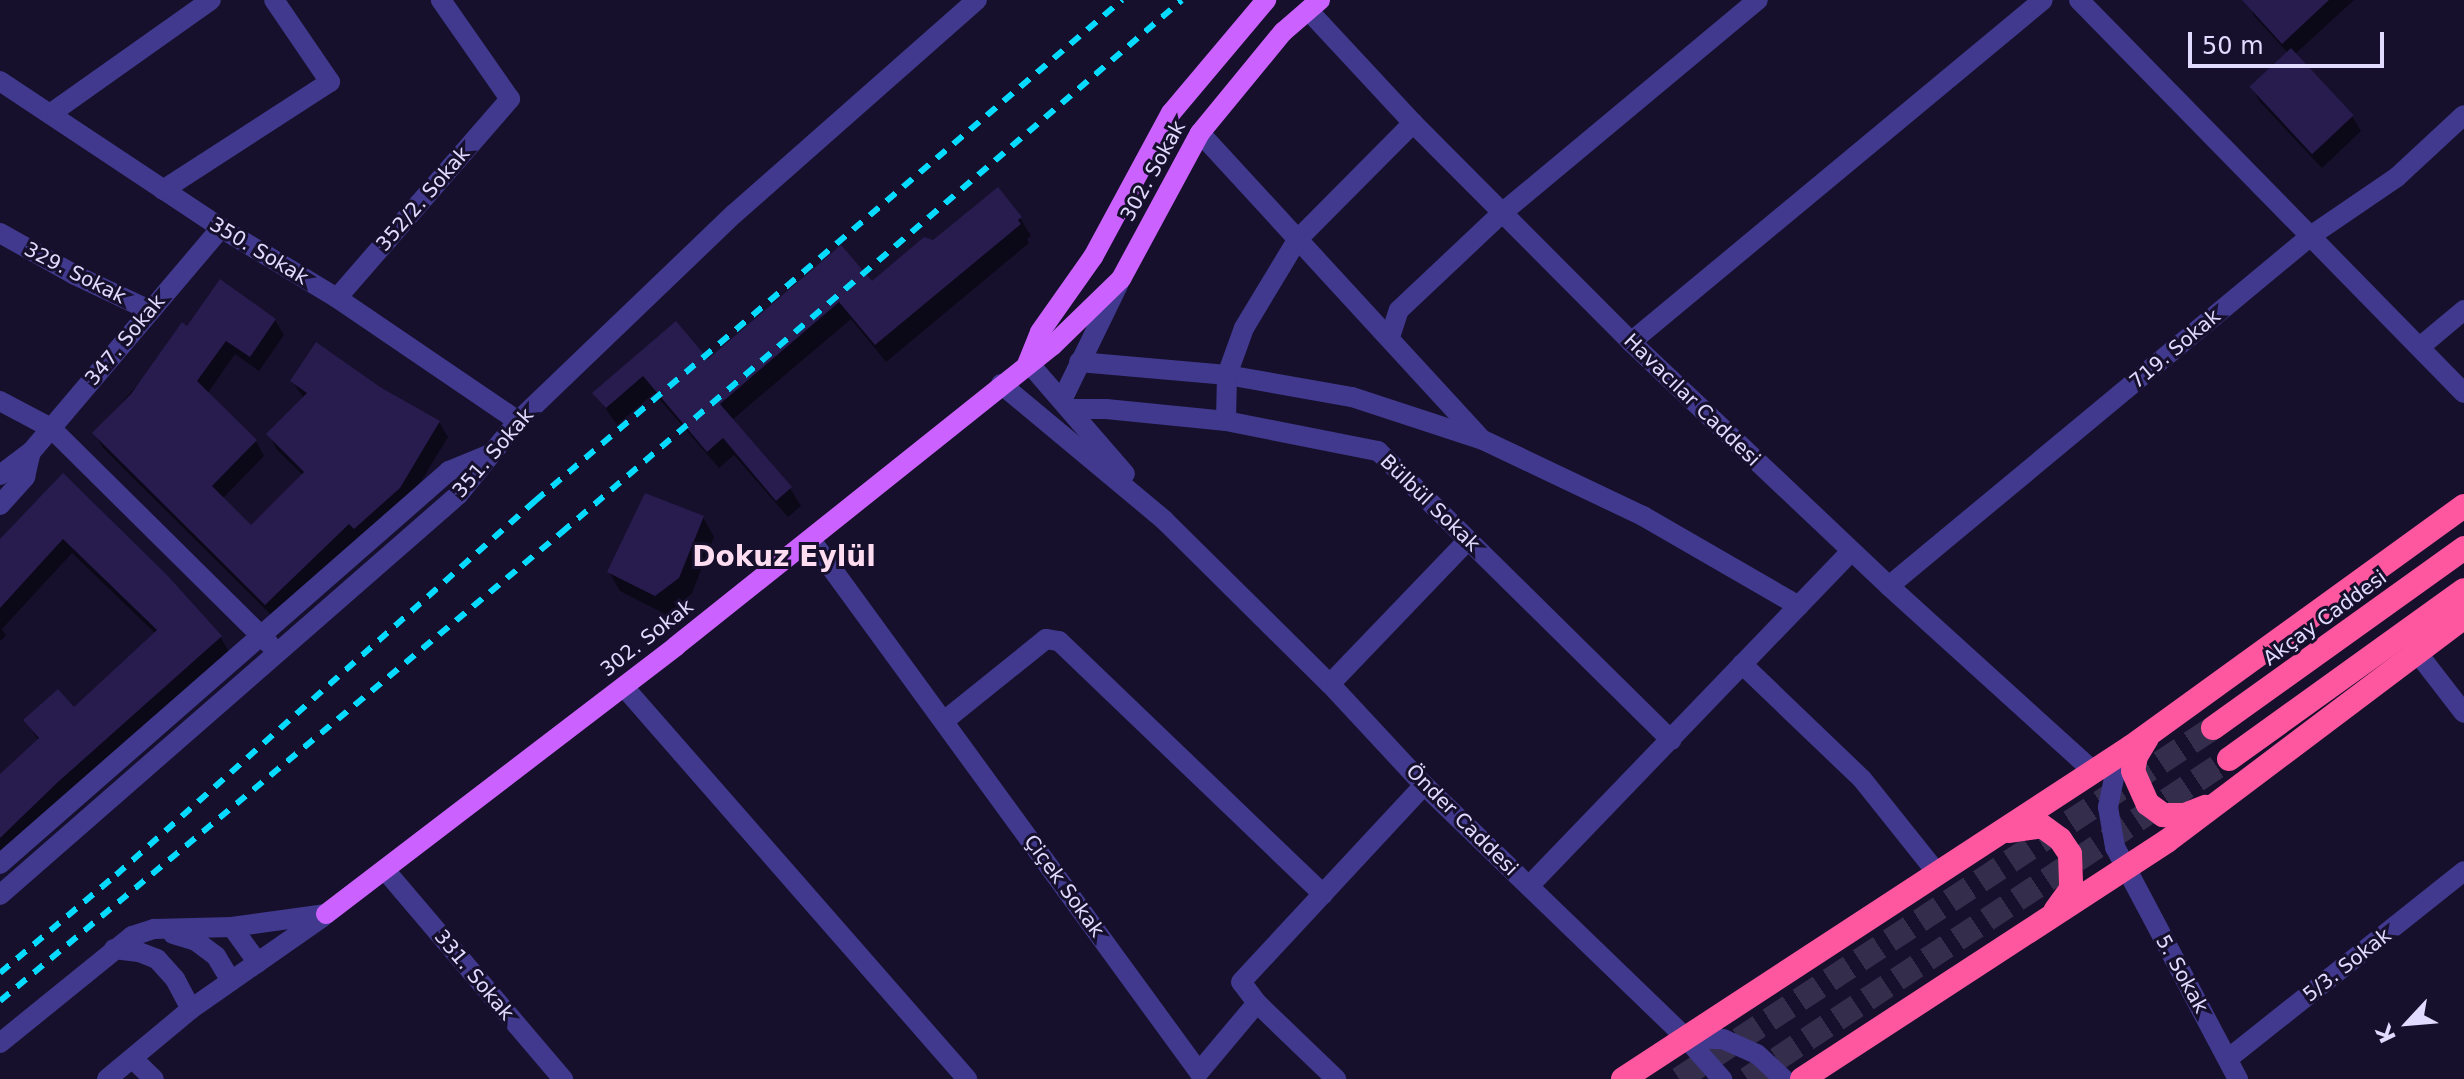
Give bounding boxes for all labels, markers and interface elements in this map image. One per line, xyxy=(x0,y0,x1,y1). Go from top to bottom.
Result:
scale bar xyxy=(2192,16,2388,66)
text: 50 m xyxy=(2202,32,2264,60)
street label: 302. Sokak xyxy=(1116,117,1190,225)
street label: 352/2. Sokak xyxy=(371,142,475,256)
street label: 350. Sokak xyxy=(205,212,313,290)
street label: 329. Sokak xyxy=(20,237,130,309)
street label: 347. Sokak xyxy=(80,290,170,390)
street label: 719. Sokak xyxy=(2125,304,2225,394)
street label: Havacılar Caddesi xyxy=(1619,329,1765,471)
street label: 351. Sokak xyxy=(448,403,538,503)
street label: Bülbül Sokak xyxy=(1375,449,1485,557)
district label: Dokuz Eylül xyxy=(692,540,876,574)
street label: Akçay Caddesi xyxy=(2259,565,2391,671)
street label: 302. Sokak xyxy=(596,594,698,682)
street label: Önder Caddesi xyxy=(1401,759,1523,881)
street label: Çiçek Sokak xyxy=(1019,830,1109,942)
street label: 5/3. Sokak xyxy=(2298,923,2396,1007)
street label: 331. Sokak xyxy=(429,925,519,1025)
street label: 5. Sokak xyxy=(2151,931,2213,1017)
north arrow xyxy=(2368,983,2448,1063)
text: K xyxy=(2371,1021,2401,1047)

